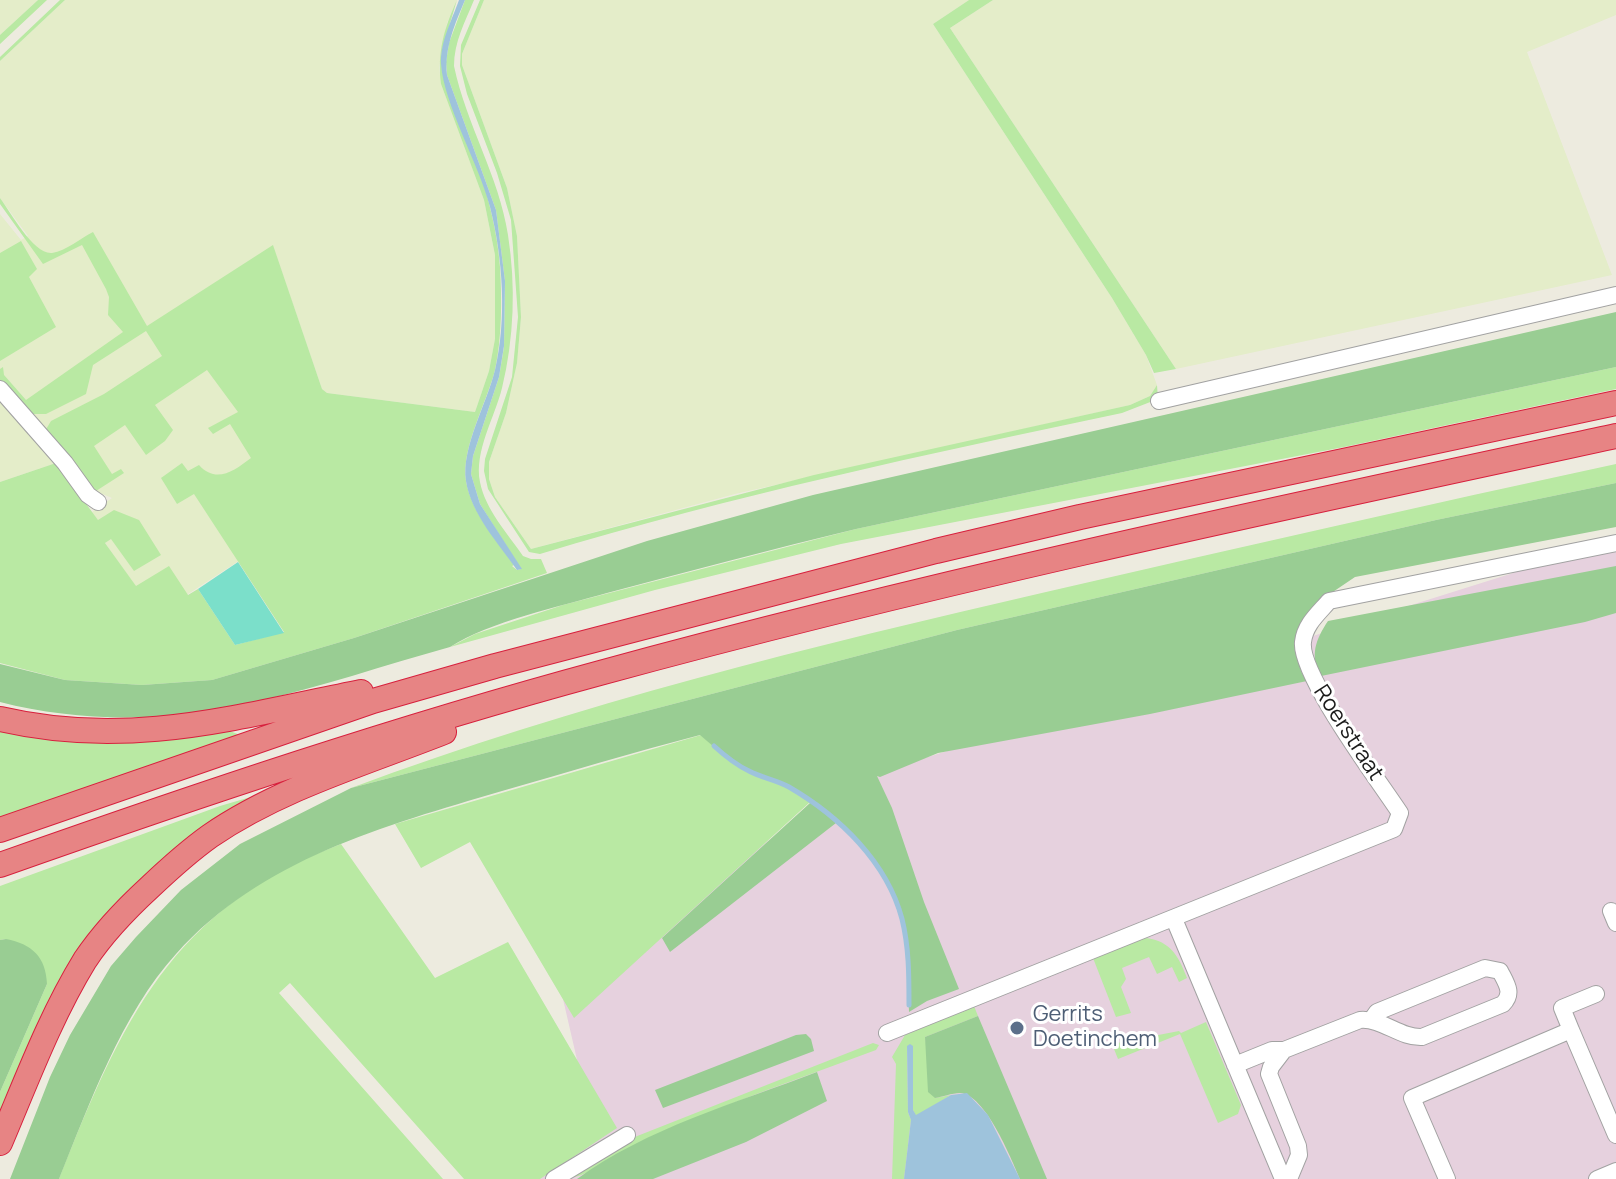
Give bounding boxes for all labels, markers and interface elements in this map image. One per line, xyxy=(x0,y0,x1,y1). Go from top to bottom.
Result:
street label: Roerstraat xyxy=(1307,680,1389,786)
place label: Gerrits Doetinchem xyxy=(1033,1002,1157,1054)
marker: Gerrits Doetinchem xyxy=(1008,1019,1026,1037)

